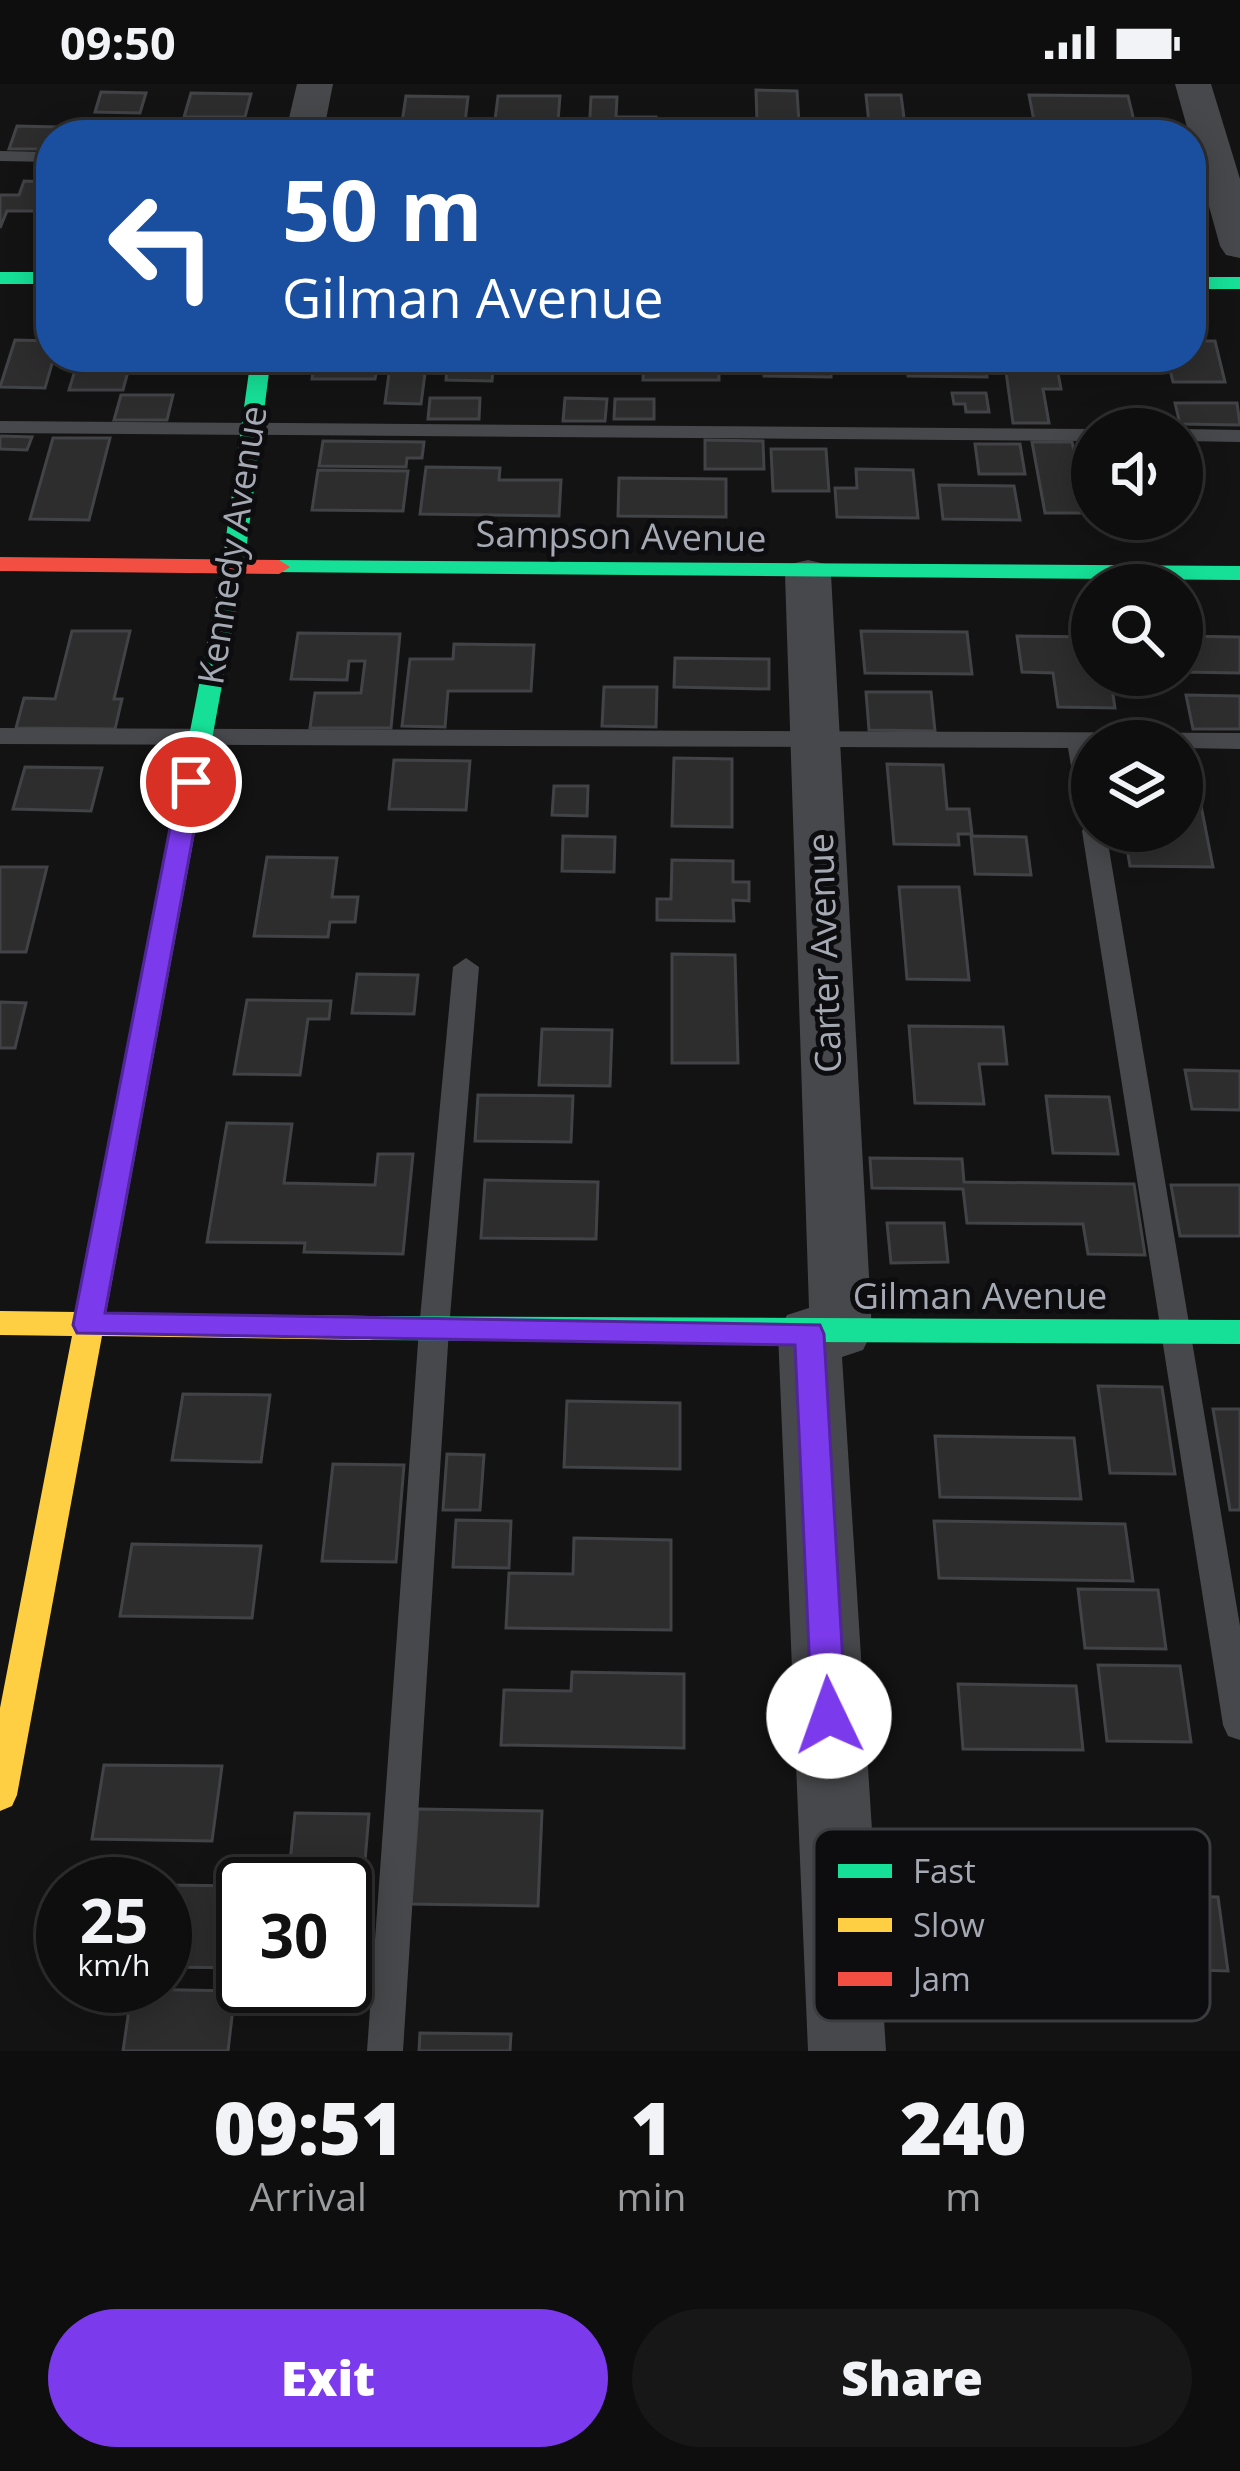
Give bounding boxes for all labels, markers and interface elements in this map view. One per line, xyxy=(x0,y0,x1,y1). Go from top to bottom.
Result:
text: 09:50 xyxy=(60,12,176,73)
text: 50 m xyxy=(282,151,482,266)
icon: left xyxy=(84,168,240,324)
text: Gilman Avenue xyxy=(282,260,664,334)
street label: Kennedy Avenue xyxy=(185,402,278,688)
map controls xyxy=(1071,408,1203,852)
button: sound xyxy=(1071,408,1203,540)
street label: Sampson Avenue xyxy=(475,508,767,563)
button: search xyxy=(1071,564,1203,696)
button: layers xyxy=(1071,720,1203,852)
pin xyxy=(140,731,242,833)
icon: arrive xyxy=(158,749,224,815)
street label: Carter Avenue xyxy=(795,832,852,1074)
street label: Gilman Avenue xyxy=(853,1271,1107,1320)
position arrow xyxy=(766,1653,892,1779)
legend xyxy=(814,1829,1210,2021)
text: Fast xyxy=(913,1848,976,1893)
speed limit sign: 30 xyxy=(216,1857,372,2013)
text: 25 xyxy=(80,1879,148,1961)
text: Slow xyxy=(913,1902,985,1947)
text: km/h xyxy=(78,1944,150,1985)
text: Jam xyxy=(910,1956,971,2001)
text: 09:51 xyxy=(214,2078,403,2176)
text: 1 xyxy=(630,2078,673,2176)
text: 240 xyxy=(900,2078,1027,2176)
text: Arrival xyxy=(250,2169,367,2222)
text: min xyxy=(617,2169,686,2222)
text: m xyxy=(945,2169,981,2222)
button: Exit xyxy=(48,2309,608,2447)
button: Share xyxy=(632,2309,1192,2447)

